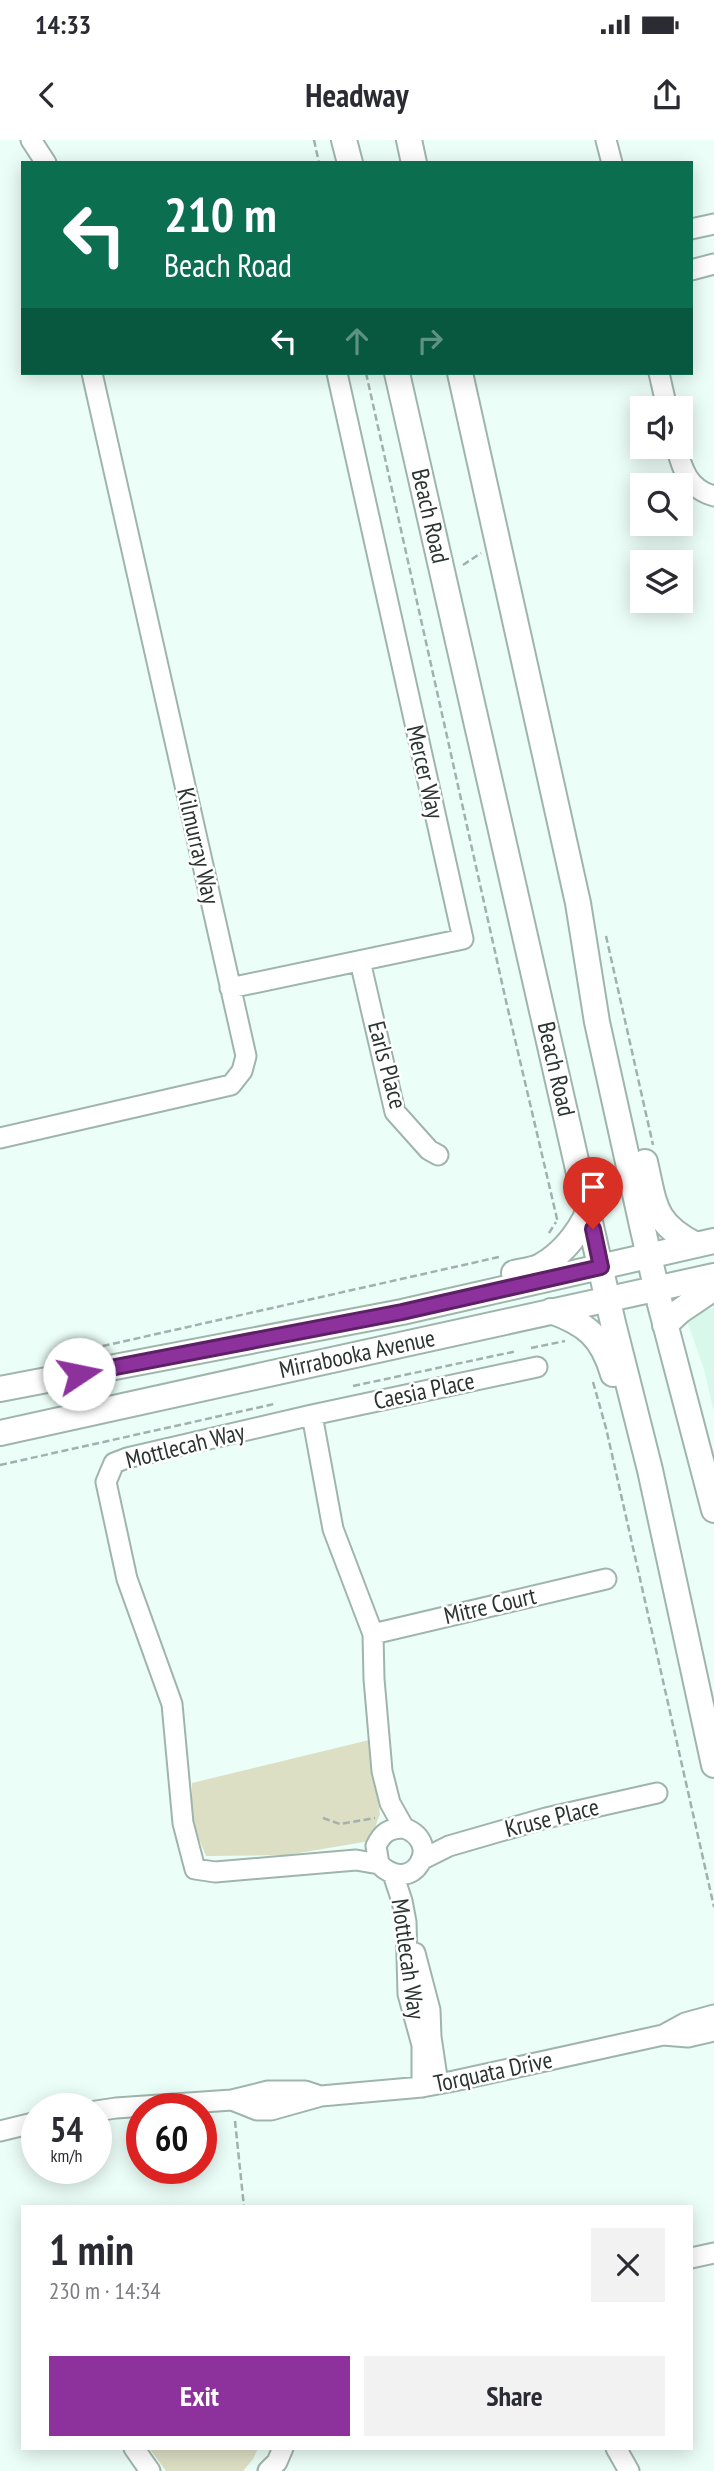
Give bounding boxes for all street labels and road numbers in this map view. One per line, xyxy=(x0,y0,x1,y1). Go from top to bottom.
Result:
street label: Beach Road xyxy=(405,466,456,566)
street label: Mercer Way xyxy=(400,722,451,822)
street label: Kilmurray Way xyxy=(170,785,227,907)
street label: Earls Place xyxy=(361,1018,414,1112)
street label: Beach Road xyxy=(531,1019,582,1119)
street label: Mirrabooka Avenue xyxy=(276,1322,438,1385)
street label: Caesia Place xyxy=(371,1365,477,1416)
street label: Mottlecah Way xyxy=(122,1416,248,1475)
street label: Mitre Court xyxy=(441,1580,539,1631)
street label: Kruse Place xyxy=(502,1791,602,1844)
street label: Mottlecah Way xyxy=(385,1897,432,2021)
street label: Torquata Drive xyxy=(431,2044,555,2099)

